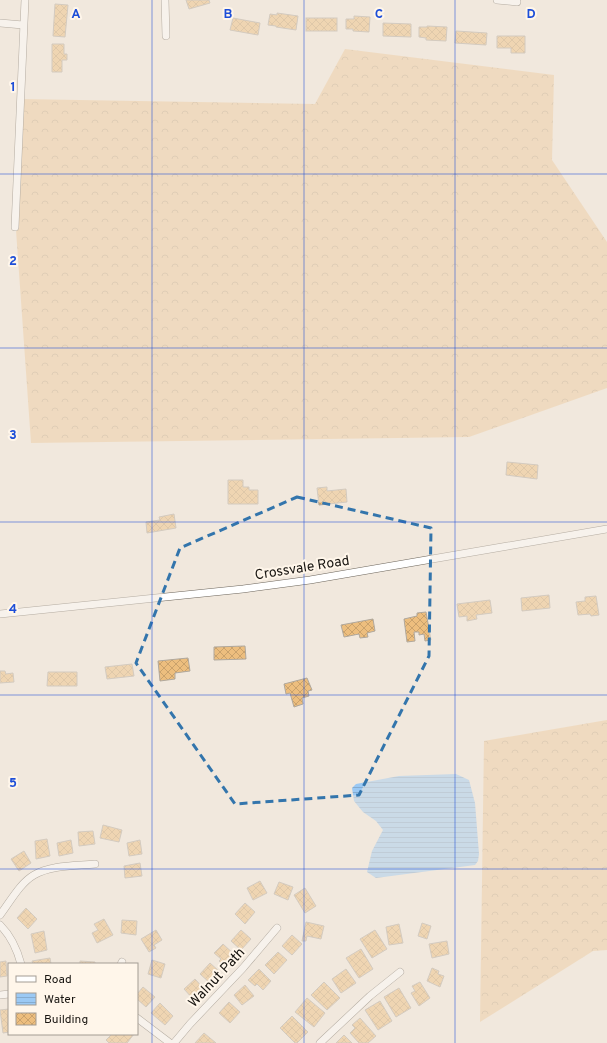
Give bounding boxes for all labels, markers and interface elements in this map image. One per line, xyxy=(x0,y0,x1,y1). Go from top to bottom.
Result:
text: A xyxy=(71,7,81,23)
text: B xyxy=(224,7,233,23)
text: C xyxy=(375,7,383,23)
text: D xyxy=(526,7,536,23)
text: 1 xyxy=(10,80,16,96)
text: 2 xyxy=(9,254,17,270)
text: 3 xyxy=(9,428,17,444)
street label: Crossvale Road xyxy=(254,553,351,584)
text: 4 xyxy=(9,602,17,618)
text: 5 xyxy=(9,776,17,792)
street label: Walnut Path xyxy=(185,945,249,1011)
legend xyxy=(8,963,138,1035)
text: Road xyxy=(44,972,72,988)
text: Water xyxy=(44,992,76,1008)
text: Building xyxy=(44,1012,88,1028)

